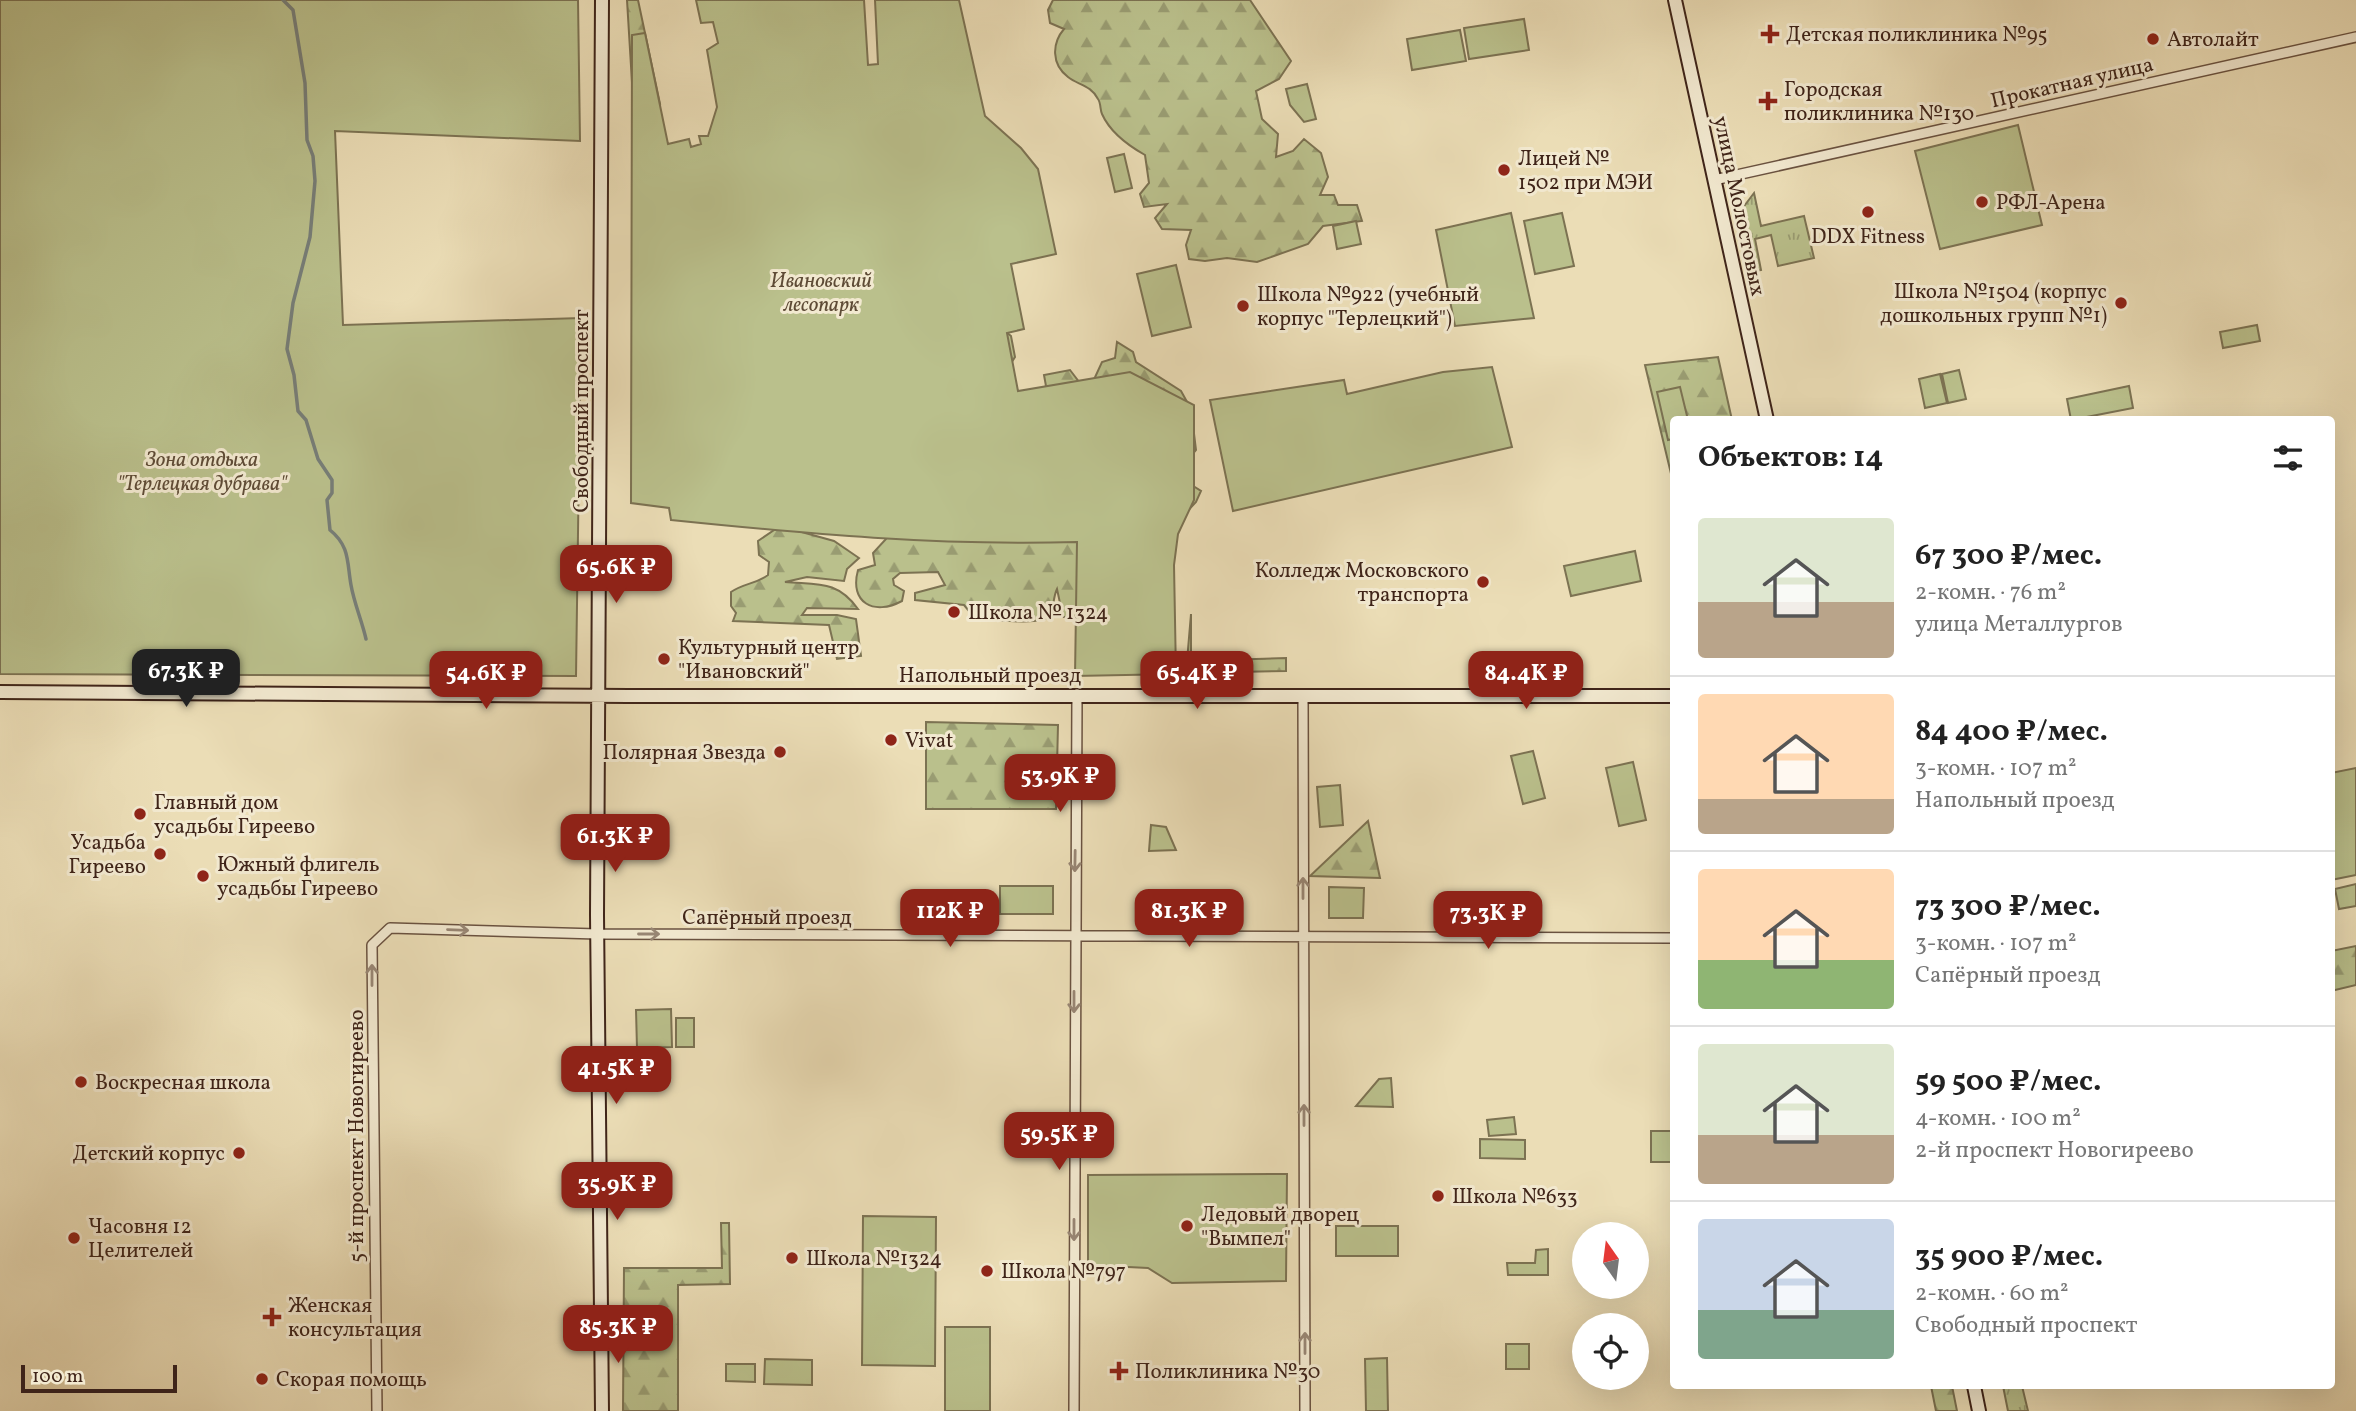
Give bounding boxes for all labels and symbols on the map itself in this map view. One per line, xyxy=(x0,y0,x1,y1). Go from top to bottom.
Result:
place label: Детская поликлиника №95 xyxy=(1786,21,2048,50)
marker: Детская поликлиника №95 xyxy=(1760,24,1780,44)
place label: Автолайт xyxy=(2167,26,2259,55)
marker: Автолайт xyxy=(2145,31,2161,47)
street label: Прокатная улица xyxy=(1988,51,2157,116)
place label: Городская поликлиника №130 xyxy=(1784,76,1974,129)
marker: Городская поликлиника №130 xyxy=(1758,91,1778,111)
street label: улица Молостовых xyxy=(1705,114,1772,299)
place label: Лицей № 1502 при МЭИ xyxy=(1518,145,1653,198)
marker: Лицей № 1502 при МЭИ xyxy=(1496,162,1512,178)
place label: РФЛ-Арена xyxy=(1996,189,2106,218)
marker: РФЛ-Арена xyxy=(1974,194,1990,210)
marker: DDX Fitness xyxy=(1860,204,1876,220)
place label: DDX Fitness xyxy=(1811,223,1925,252)
park label: Ивановский лесопарк xyxy=(770,267,872,320)
place label: Школа №1504 (корпус дошкольных групп №1) xyxy=(1880,278,2107,331)
place label: Школа №922 (учебный корпус "Терлецкий") xyxy=(1257,281,1479,334)
marker: Школа №1504 (корпус дошкольных групп №1) xyxy=(2113,295,2129,311)
marker: Школа №922 (учебный корпус "Терлецкий") xyxy=(1235,298,1251,314)
street label: Свободный проспект xyxy=(568,309,597,513)
park label: Зона отдыха "Терлецкая дубрава" xyxy=(117,446,288,499)
pin: 65.6K ₽ xyxy=(551,546,681,605)
place label: Колледж Московского транспорта xyxy=(1255,557,1469,610)
marker: Колледж Московского транспорта xyxy=(1475,574,1491,590)
place label: Школа № 1324 xyxy=(968,599,1108,628)
marker: Школа № 1324 xyxy=(946,604,962,620)
place label: Культурный центр "Ивановский" xyxy=(678,634,859,687)
pin: 67.3K ₽ xyxy=(121,650,251,709)
marker: Культурный центр "Ивановский" xyxy=(656,651,672,667)
pin: 54.6K ₽ xyxy=(421,652,551,711)
pin: 65.4K ₽ xyxy=(1132,652,1262,711)
pin: 84.4K ₽ xyxy=(1461,652,1591,711)
street label: Напольный проезд xyxy=(899,662,1081,691)
place label: Vivat xyxy=(905,727,953,756)
marker: Vivat xyxy=(883,732,899,748)
place label: Полярная Звезда xyxy=(602,739,766,768)
marker: Полярная Звезда xyxy=(772,744,788,760)
pin: 53.9K ₽ xyxy=(995,754,1125,814)
place label: Главный дом усадьбы Гиреево xyxy=(154,789,315,842)
marker: Главный дом усадьбы Гиреево xyxy=(132,806,148,822)
pin: 61.3K ₽ xyxy=(550,814,680,874)
place label: Усадьба Гиреево xyxy=(69,829,146,882)
marker: Усадьба Гиреево xyxy=(152,846,168,862)
one-way arrow xyxy=(1068,849,1082,872)
place label: Южный флигель усадьбы Гиреево xyxy=(217,851,380,904)
marker: Южный флигель усадьбы Гиреево xyxy=(195,868,211,884)
one-way arrow xyxy=(1296,877,1310,900)
pin: 112K ₽ xyxy=(893,890,1007,949)
pin: 81.3K ₽ xyxy=(1124,890,1254,949)
pin: 73.3K ₽ xyxy=(1423,892,1553,951)
street label: Сапёрный проезд xyxy=(682,904,852,933)
one-way arrow xyxy=(446,924,469,937)
one-way arrow xyxy=(637,927,660,941)
one-way arrow xyxy=(366,964,379,987)
one-way arrow xyxy=(1067,990,1081,1013)
street label: 5-й проспект Новогиреево xyxy=(343,1009,372,1263)
pin: 41.5K ₽ xyxy=(551,1046,681,1106)
place label: Воскресная школа xyxy=(95,1069,271,1098)
marker: Воскресная школа xyxy=(73,1074,89,1090)
one-way arrow xyxy=(1297,1104,1311,1127)
pin: 59.5K ₽ xyxy=(994,1112,1124,1172)
place label: Детский корпус xyxy=(72,1140,225,1169)
marker: Детский корпус xyxy=(231,1145,247,1161)
pin: 35.9K ₽ xyxy=(552,1162,682,1222)
place label: Школа №633 xyxy=(1452,1183,1578,1212)
marker: Школа №633 xyxy=(1430,1188,1446,1204)
place label: Ледовый дворец "Вымпел" xyxy=(1201,1201,1359,1254)
place label: Часовня 12 Целителей xyxy=(88,1213,194,1266)
one-way arrow xyxy=(1067,1218,1081,1241)
marker: Ледовый дворец "Вымпел" xyxy=(1179,1218,1195,1234)
north arrow xyxy=(1572,1222,1648,1298)
marker: Часовня 12 Целителей xyxy=(66,1230,82,1246)
place label: Школа №1324 xyxy=(806,1245,942,1274)
marker: Школа №1324 xyxy=(784,1250,800,1266)
place label: Школа №797 xyxy=(1001,1258,1126,1287)
marker: Школа №797 xyxy=(979,1263,995,1279)
place label: Женская консультация xyxy=(288,1292,422,1345)
pin: 85.3K ₽ xyxy=(553,1306,683,1365)
marker: Женская консультация xyxy=(262,1307,282,1327)
one-way arrow xyxy=(1298,1332,1312,1355)
place label: Поликлиника №30 xyxy=(1135,1358,1320,1387)
marker: Поликлиника №30 xyxy=(1109,1361,1129,1381)
scale bar xyxy=(21,1362,177,1394)
place label: Скорая помощь xyxy=(276,1366,427,1395)
marker: Скорая помощь xyxy=(254,1371,270,1387)

